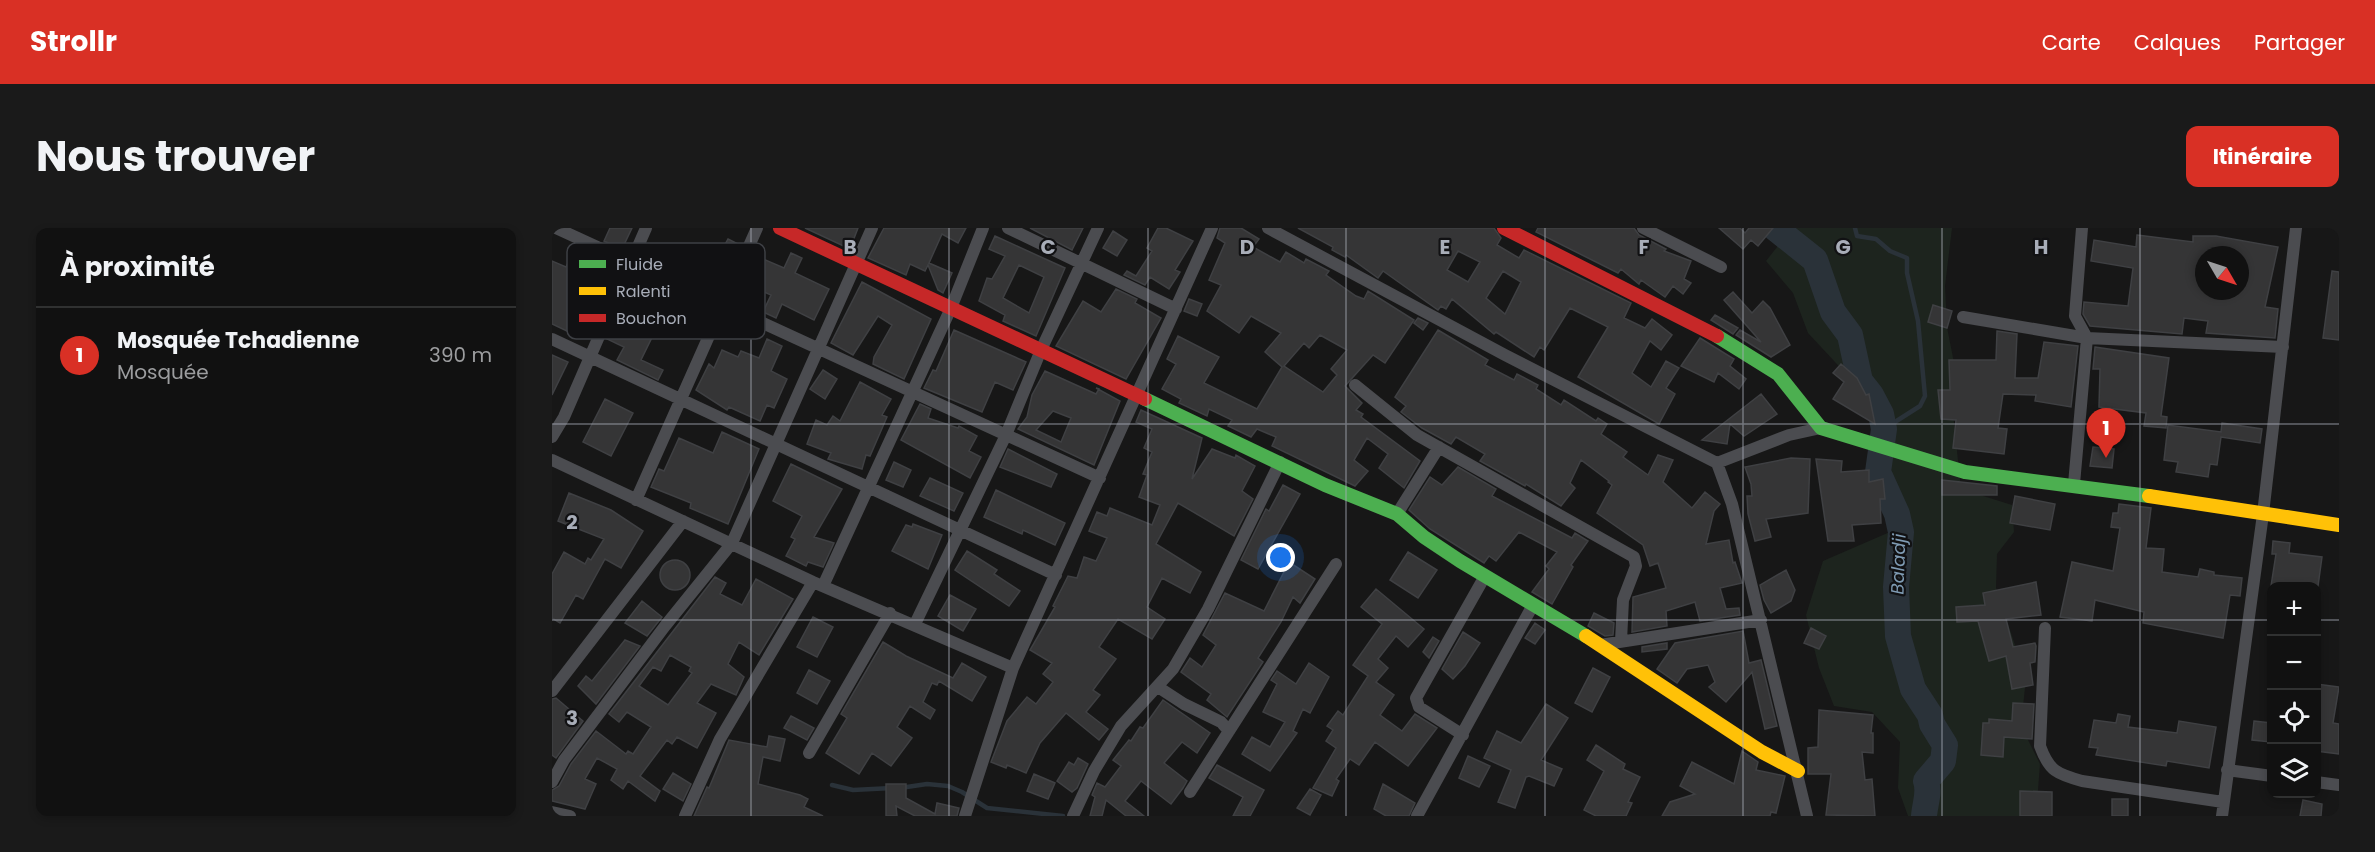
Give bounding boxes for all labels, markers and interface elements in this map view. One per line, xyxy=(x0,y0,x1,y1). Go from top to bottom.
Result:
text: Strollr xyxy=(30,22,117,61)
text: Carte xyxy=(2042,28,2101,57)
text: Calques xyxy=(2134,28,2221,57)
text: Partager xyxy=(2254,28,2345,57)
button: Itinéraire xyxy=(2186,126,2339,187)
text: Nous trouver xyxy=(36,127,315,186)
text: B xyxy=(843,233,857,261)
text: C xyxy=(1040,233,1056,261)
text: D xyxy=(1240,233,1254,261)
text: E xyxy=(1440,233,1450,261)
text: F xyxy=(1639,233,1650,261)
text: G xyxy=(1835,233,1851,261)
text: H xyxy=(2034,233,2048,261)
legend xyxy=(567,243,765,339)
north arrow xyxy=(2195,246,2249,300)
text: À proximité xyxy=(60,249,215,285)
text: Fluide xyxy=(616,253,663,276)
text: Ralenti xyxy=(616,280,670,303)
text: Bouchon xyxy=(616,307,687,330)
text: Mosquée Tchadienne xyxy=(117,325,359,356)
text: 1 xyxy=(76,341,83,369)
text: 390 m xyxy=(429,341,492,369)
text: Mosquée xyxy=(117,358,209,386)
pin: 1 xyxy=(2086,408,2126,458)
text: 2 xyxy=(566,508,578,536)
water label: Baladji xyxy=(1884,533,1912,595)
your location xyxy=(1266,543,1295,572)
map controls xyxy=(2267,582,2321,798)
button: + xyxy=(2267,582,2321,636)
button: − xyxy=(2267,636,2321,690)
button: locate xyxy=(2267,690,2321,744)
text: 3 xyxy=(566,704,578,732)
button: layers xyxy=(2267,744,2321,798)

